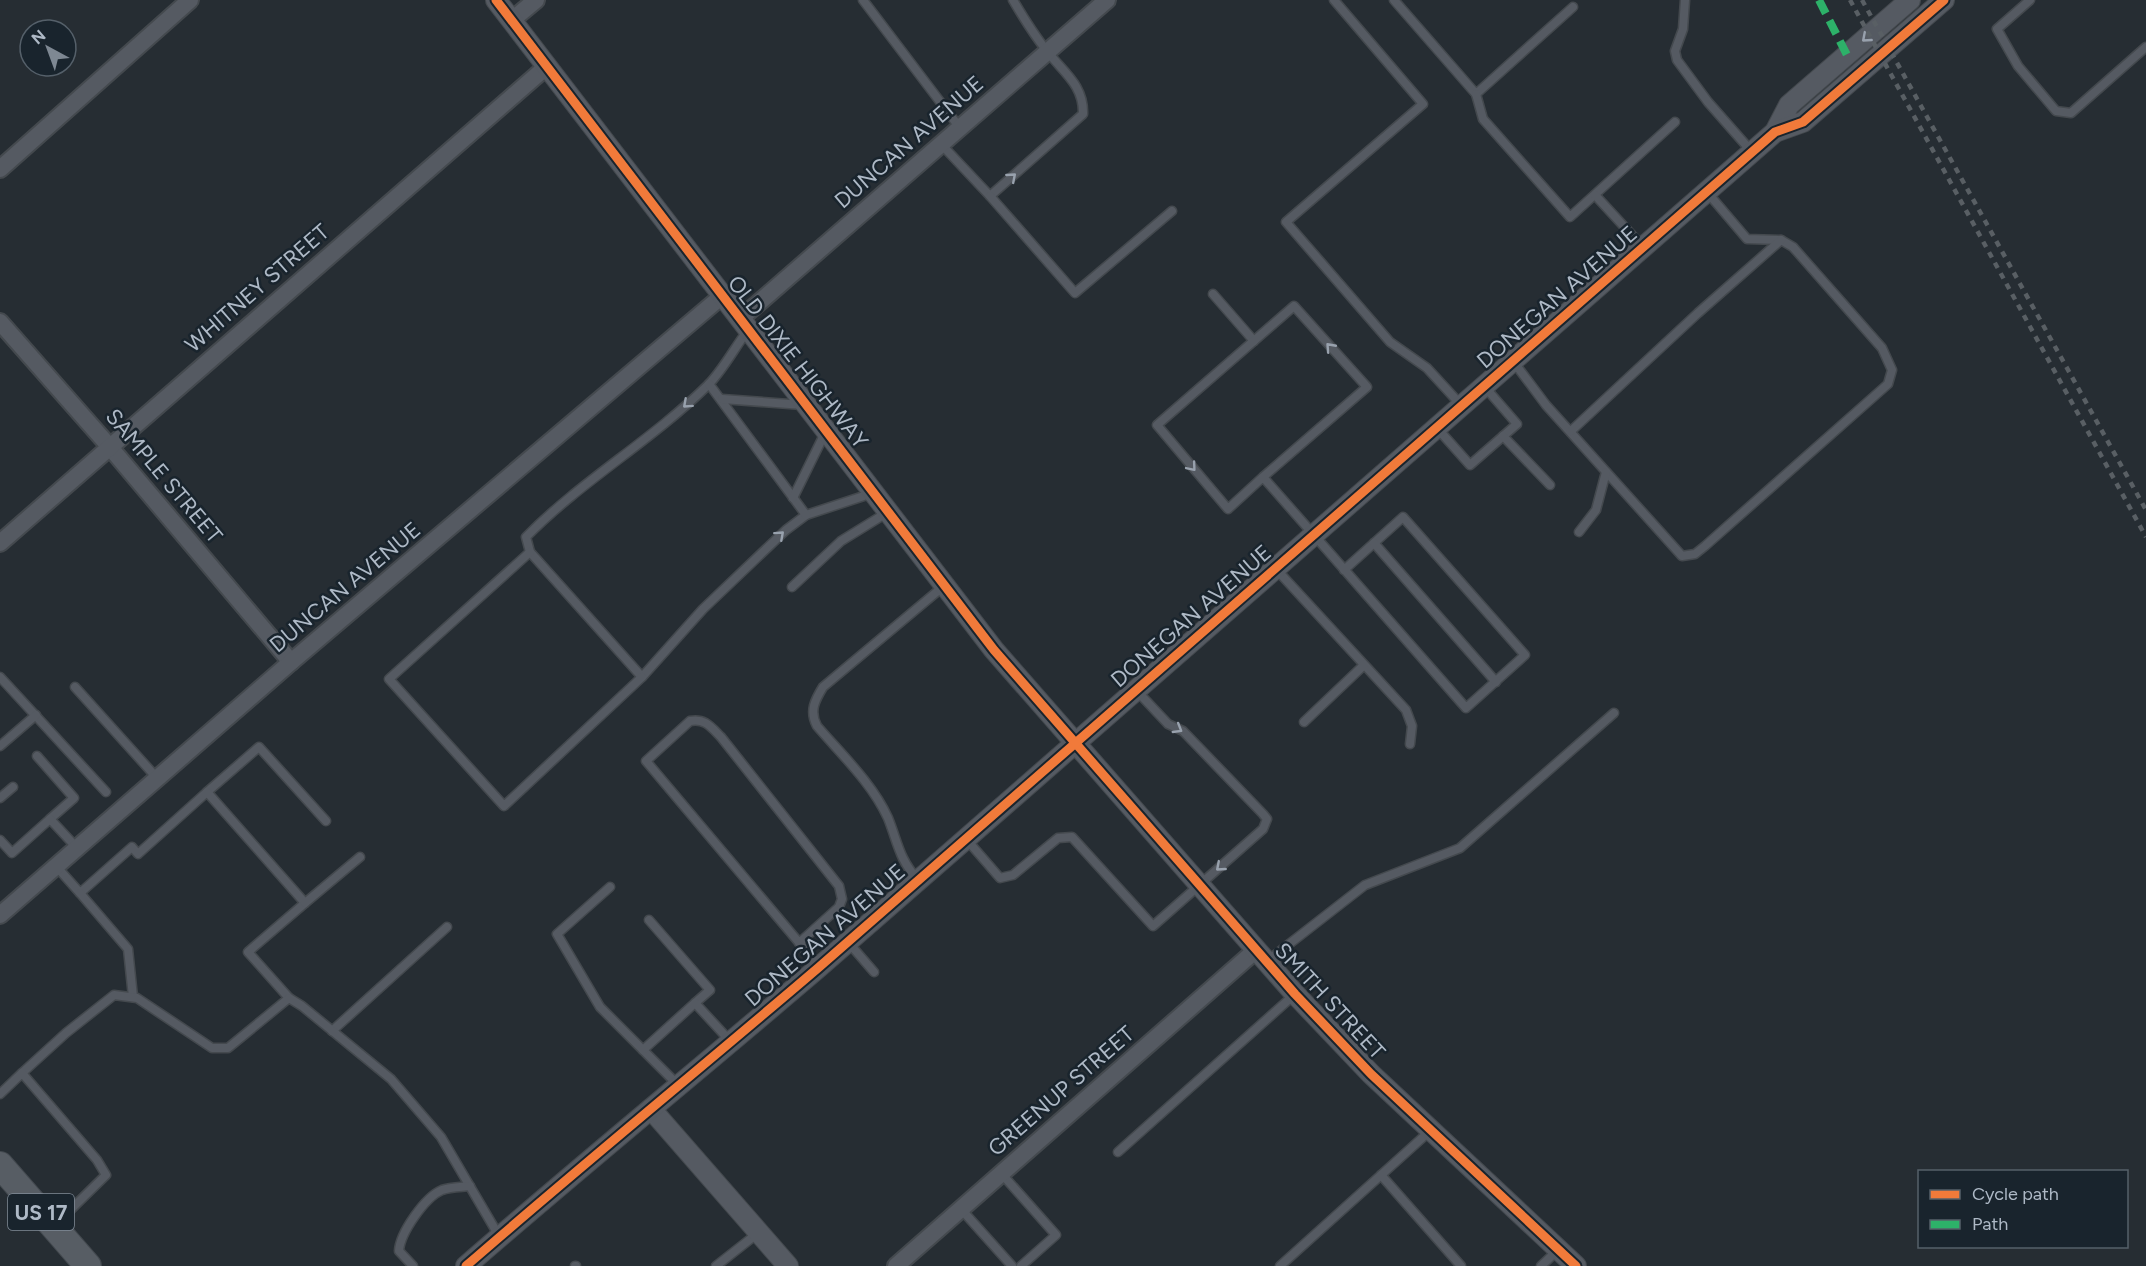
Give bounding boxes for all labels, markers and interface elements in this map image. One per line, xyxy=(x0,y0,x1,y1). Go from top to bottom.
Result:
north arrow xyxy=(18,18,78,78)
text: N xyxy=(28,26,49,48)
one-way arrow xyxy=(1862,31,1873,42)
street label: DUNCAN AVENUE xyxy=(829,70,989,214)
one-way arrow xyxy=(1005,173,1016,184)
street label: WHITNEY STREET xyxy=(179,218,335,358)
street label: DONEGAN AVENUE xyxy=(1471,220,1643,374)
street label: OLD DIXIE HIGHWAY xyxy=(722,270,874,454)
one-way arrow xyxy=(1326,343,1337,353)
one-way arrow xyxy=(683,396,694,407)
street label: SAMPLE STREET xyxy=(100,403,228,549)
one-way arrow xyxy=(1185,460,1196,471)
street label: DUNCAN AVENUE xyxy=(264,516,426,658)
one-way arrow xyxy=(774,531,784,542)
street label: DONEGAN AVENUE xyxy=(1105,539,1277,693)
one-way arrow xyxy=(1172,722,1182,734)
street label: DONEGAN AVENUE xyxy=(739,858,911,1012)
one-way arrow xyxy=(1216,860,1227,871)
street label: SMITH STREET xyxy=(1269,937,1391,1065)
street label: GREENUP STREET xyxy=(982,1020,1140,1162)
legend xyxy=(1918,1170,2128,1248)
text: Cycle path xyxy=(1972,1183,2059,1205)
road number: US 17 xyxy=(8,1194,74,1230)
text: Path xyxy=(1972,1213,2008,1235)

